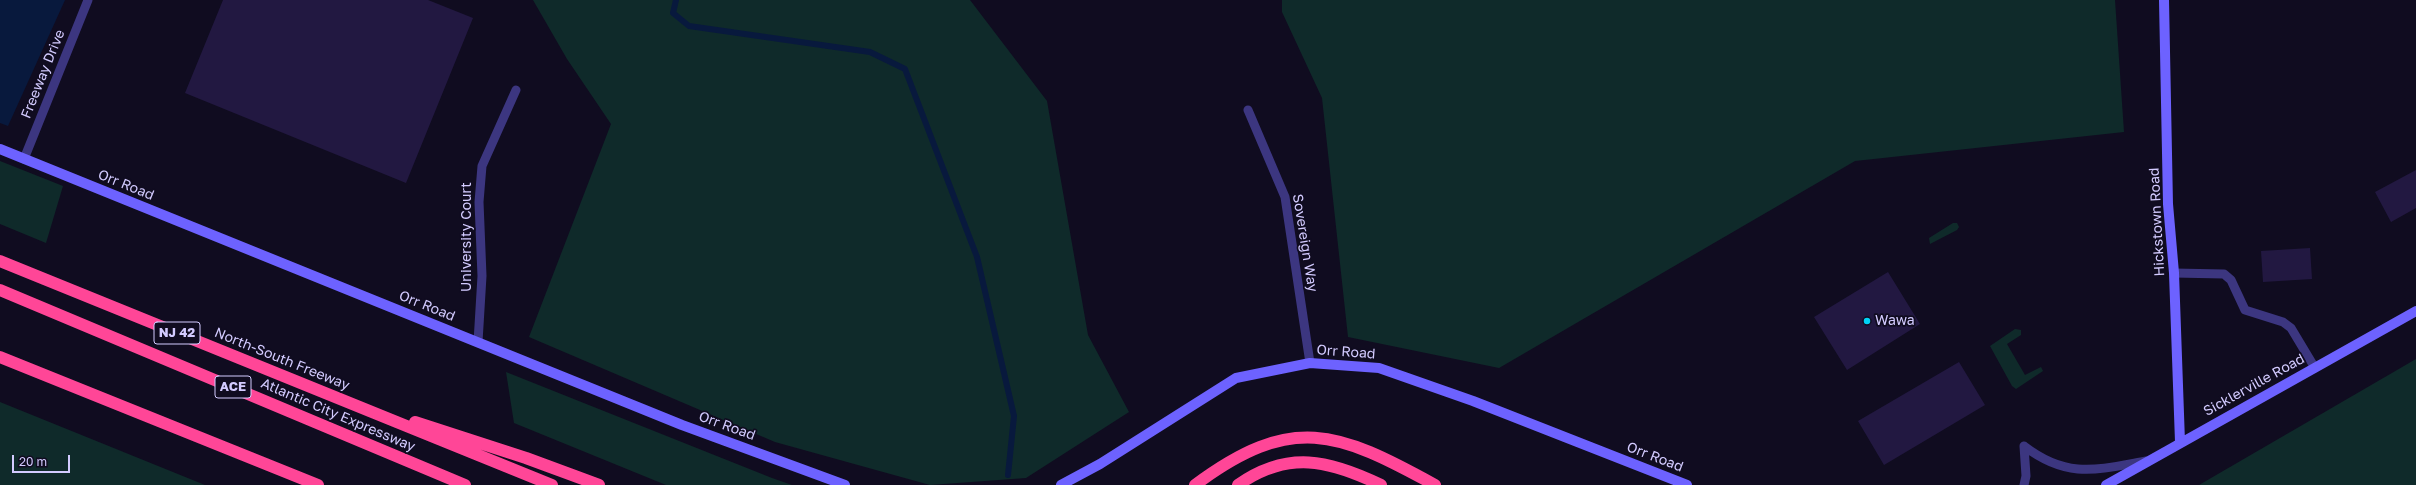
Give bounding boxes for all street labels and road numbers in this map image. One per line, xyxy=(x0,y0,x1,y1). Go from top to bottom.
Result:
street label: Freeway Drive xyxy=(18,27,68,121)
street label: Orr Road xyxy=(95,166,157,204)
street label: Hickstown Road xyxy=(2146,167,2168,277)
street label: University Court xyxy=(459,182,475,292)
street label: Sovereign Way xyxy=(1289,193,1321,293)
street label: Orr Road xyxy=(396,287,458,325)
road number: NJ 42 xyxy=(154,322,200,344)
street label: North-South Freeway xyxy=(212,324,352,394)
street label: Orr Road xyxy=(1316,342,1376,362)
street label: Sicklerville Road xyxy=(2201,350,2307,420)
street label: Atlantic City Expressway xyxy=(258,375,418,455)
road number: ACE xyxy=(215,376,251,398)
street label: Orr Road xyxy=(696,408,758,444)
street label: Orr Road xyxy=(1624,439,1686,475)

